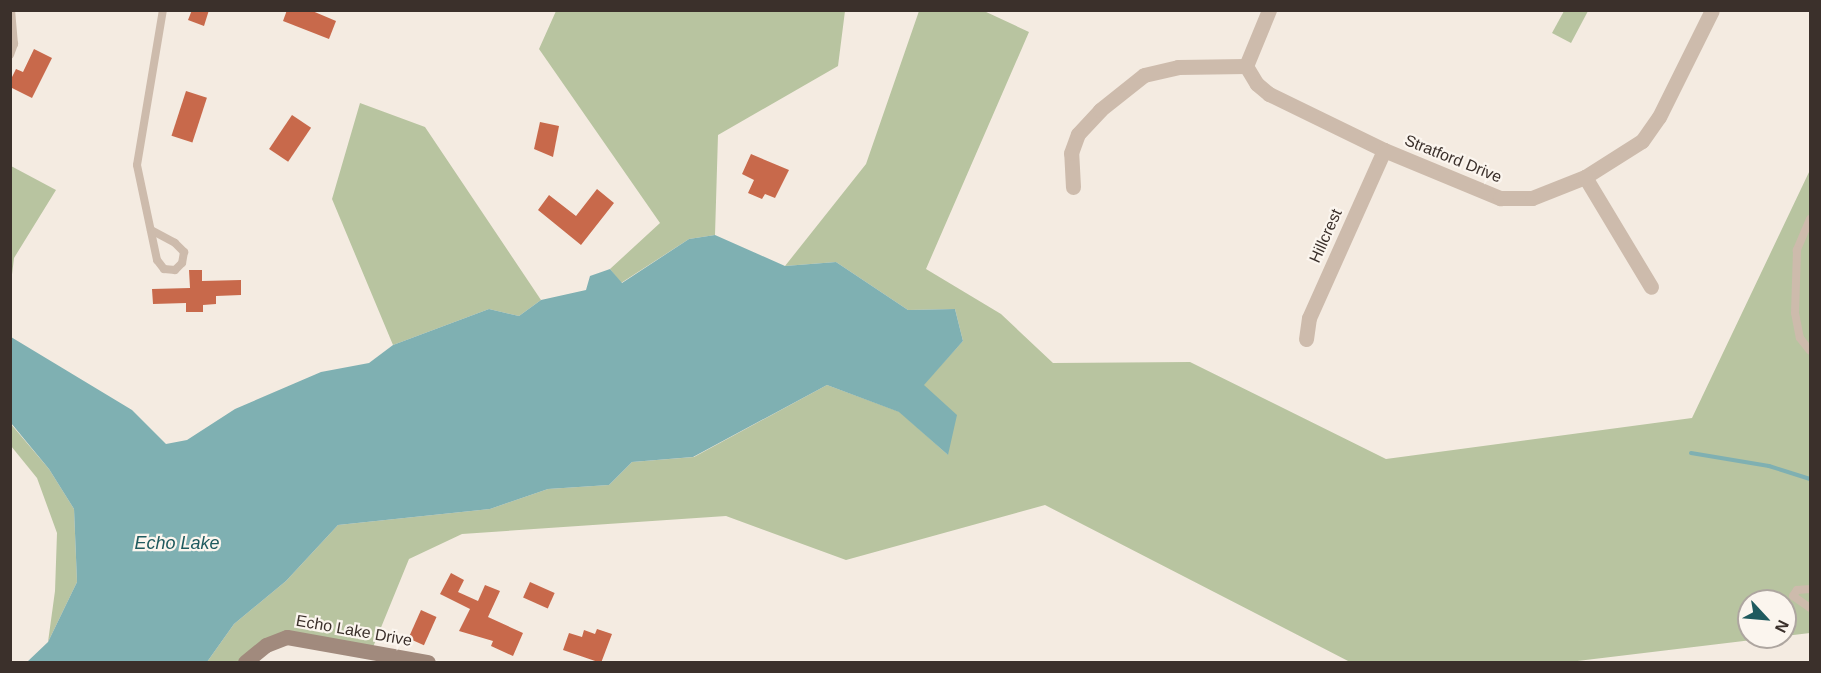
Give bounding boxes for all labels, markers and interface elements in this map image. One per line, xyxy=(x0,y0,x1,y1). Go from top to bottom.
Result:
street label: Stratford Drive xyxy=(1402,131,1504,187)
street label: Hillcrest xyxy=(1306,206,1346,266)
water label: Echo Lake xyxy=(134,532,220,554)
north arrow xyxy=(1737,589,1797,649)
street label: Echo Lake Drive xyxy=(295,611,413,651)
text: N xyxy=(1772,617,1792,635)

